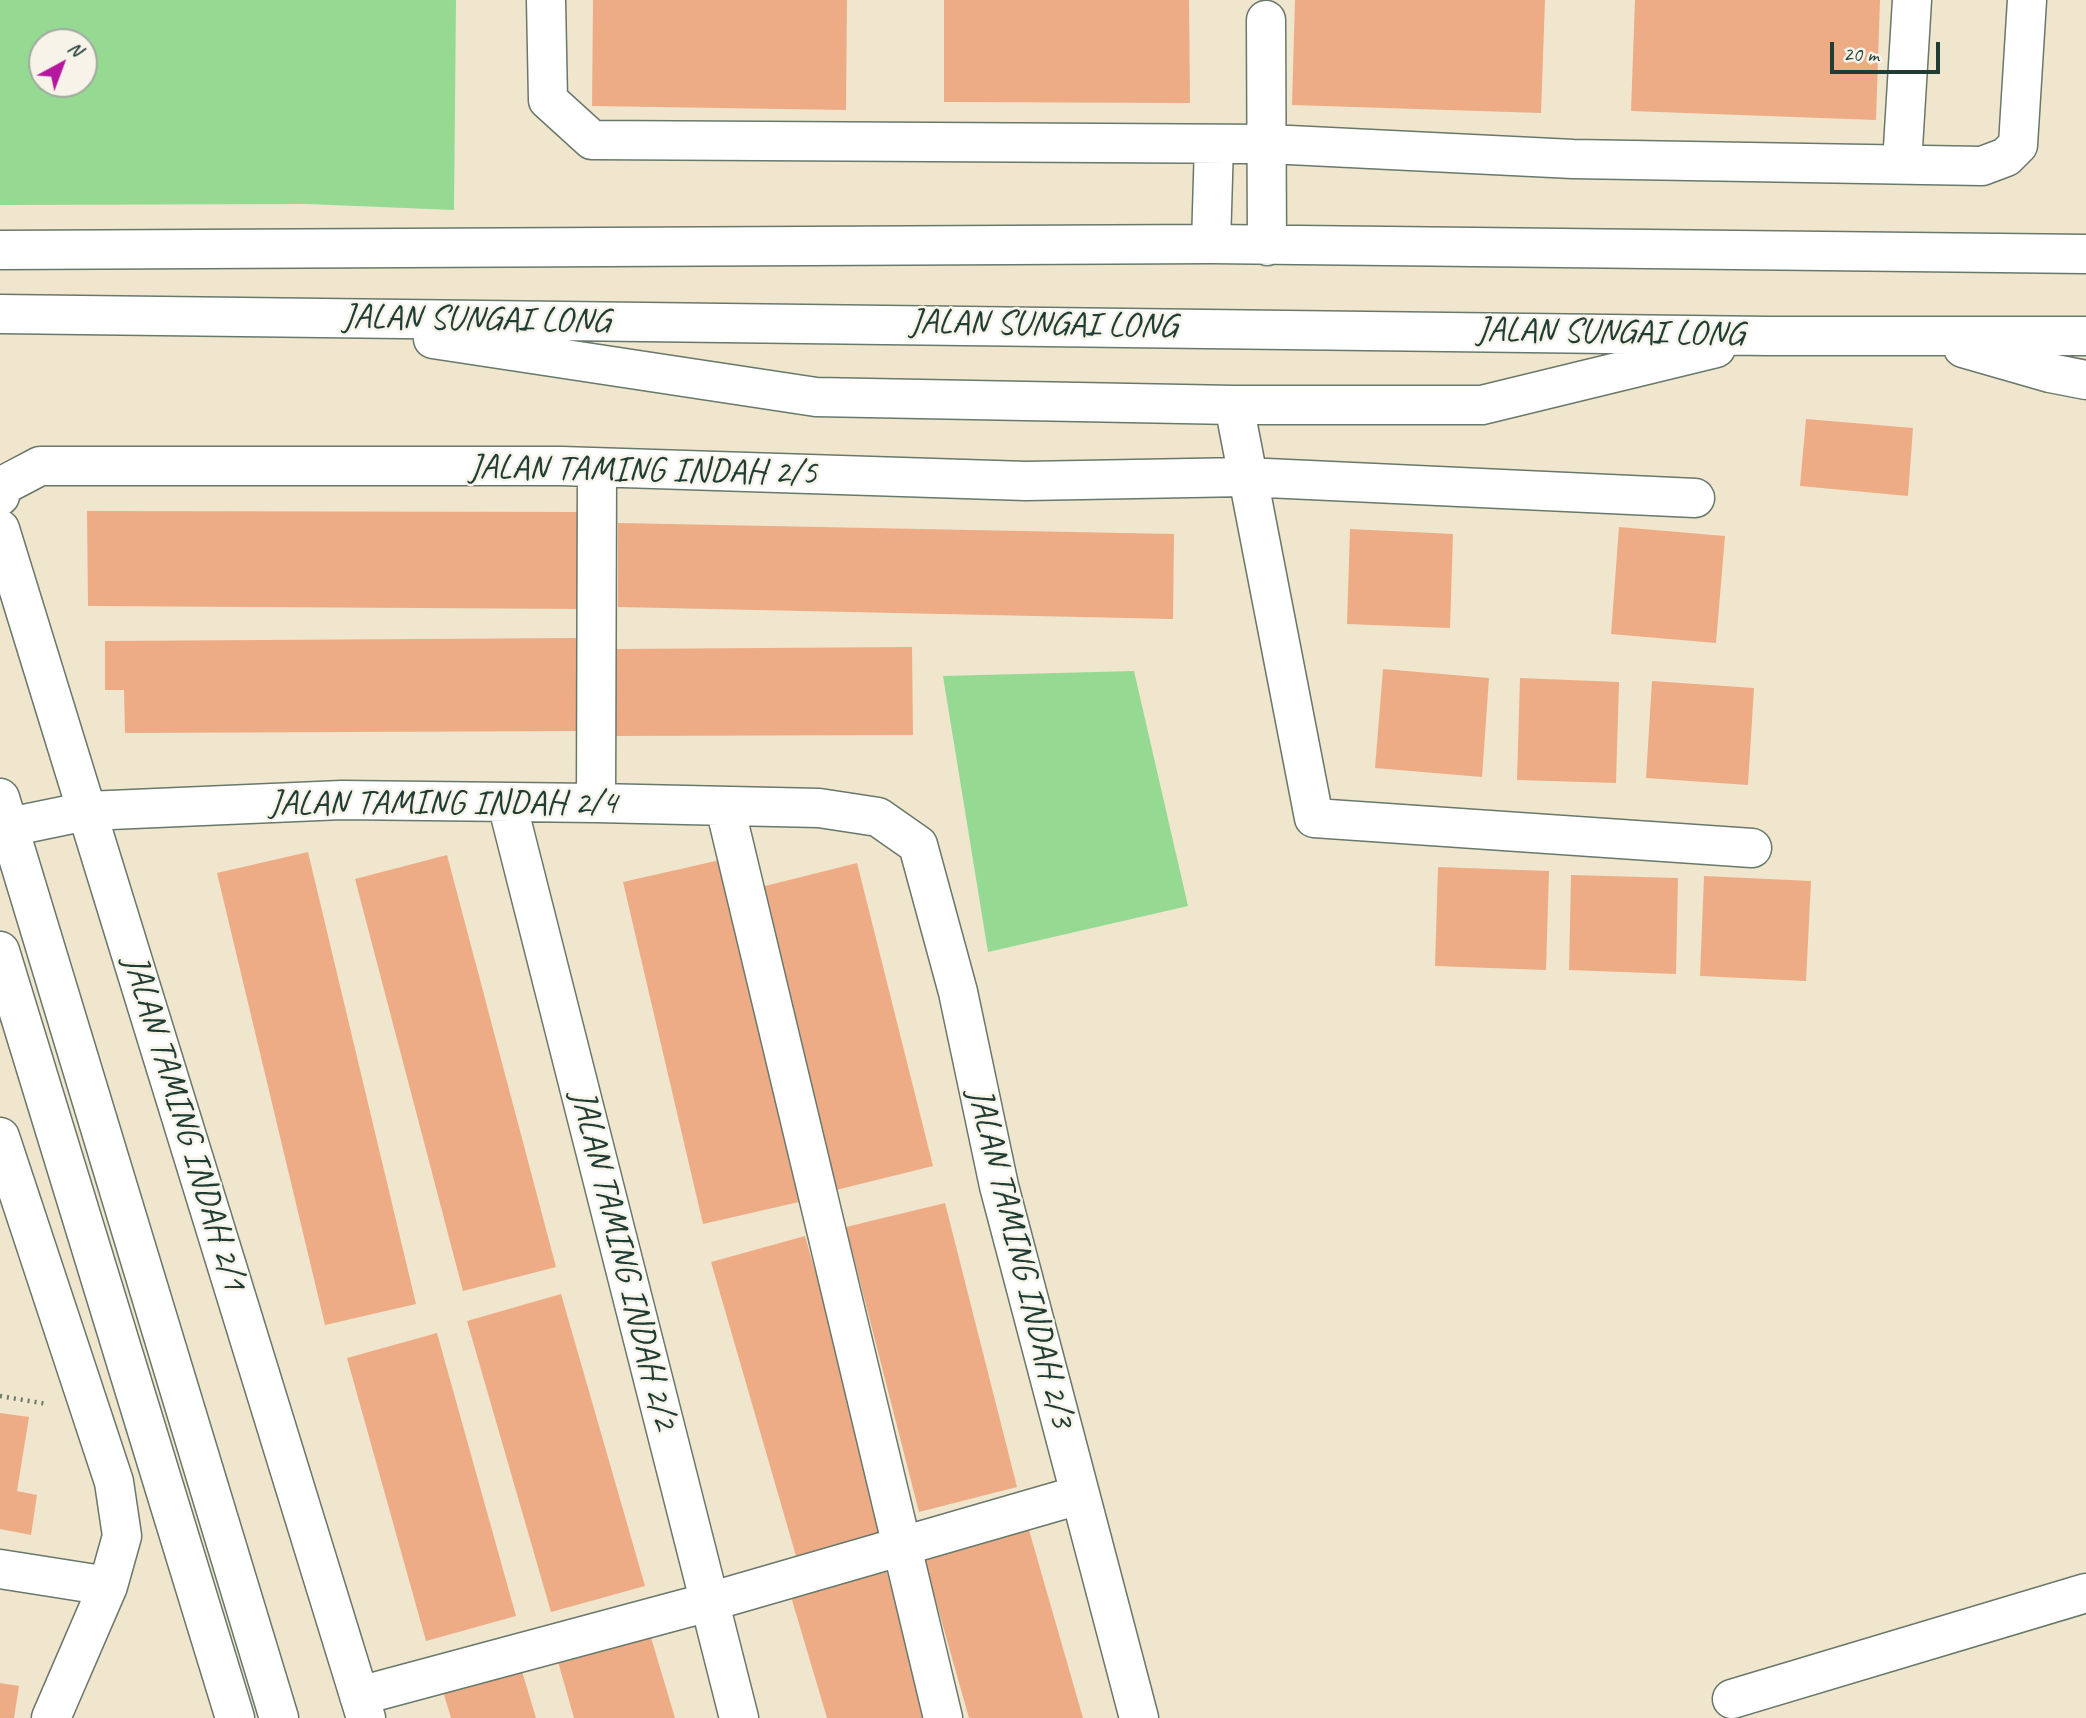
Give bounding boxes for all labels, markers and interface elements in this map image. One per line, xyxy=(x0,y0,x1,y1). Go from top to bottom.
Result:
north arrow xyxy=(28,28,98,98)
scale bar xyxy=(1834,28,1944,72)
text: N xyxy=(63,36,88,62)
text: 20 m xyxy=(1843,41,1879,67)
street label: JALAN SUNGAI LONG xyxy=(342,297,610,343)
street label: JALAN SUNGAI LONG xyxy=(909,302,1177,348)
street label: JALAN SUNGAI LONG xyxy=(1476,310,1744,356)
street label: JALAN TAMING INDAH 2/5 xyxy=(469,447,817,495)
street label: JALAN TAMING INDAH 2/4 xyxy=(269,783,617,825)
street label: JALAN TAMING INDAH 2/1 xyxy=(113,950,255,1296)
street label: JALAN TAMING INDAH 2/3 xyxy=(958,1084,1082,1432)
street label: JALAN TAMING INDAH 2/2 xyxy=(561,1086,685,1434)

